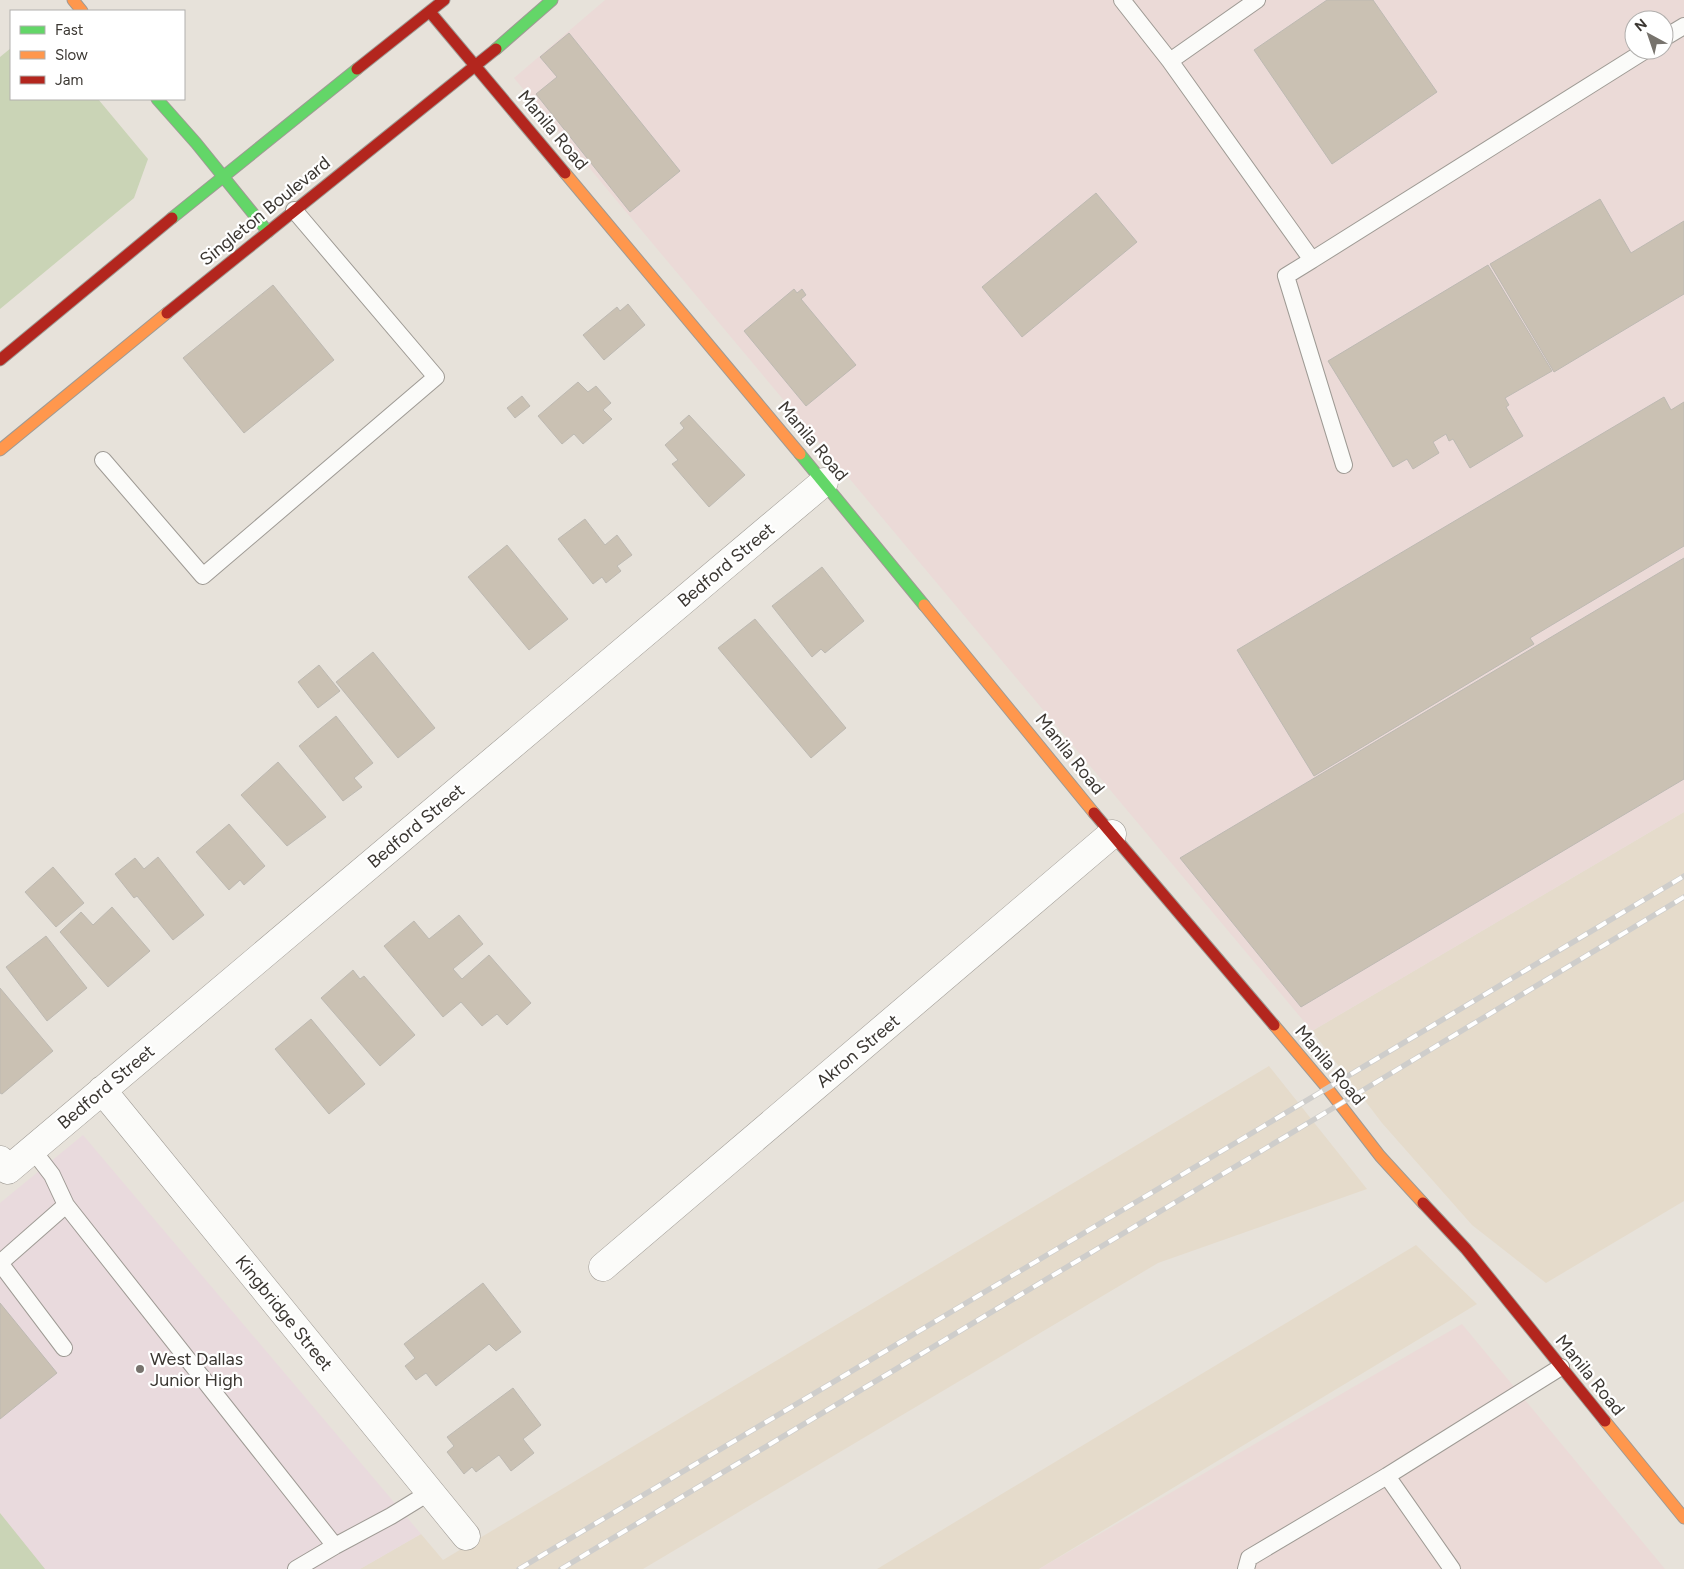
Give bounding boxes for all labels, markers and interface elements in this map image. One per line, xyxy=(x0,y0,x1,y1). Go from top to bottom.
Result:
legend xyxy=(10,10,185,100)
north arrow xyxy=(1624,10,1674,60)
text: N xyxy=(1631,15,1651,35)
text: Fast xyxy=(55,21,84,39)
text: Slow xyxy=(55,46,88,64)
text: Jam xyxy=(55,71,83,89)
street label: Manila Road xyxy=(513,86,593,174)
street label: Singleton Boulevard xyxy=(195,152,335,270)
street label: Manila Road xyxy=(773,397,853,485)
street label: Bedford Street xyxy=(673,518,779,612)
street label: Manila Road xyxy=(1031,709,1109,799)
street label: Bedford Street xyxy=(363,779,469,873)
street label: Akron Street xyxy=(812,1010,904,1092)
street label: Manila Road xyxy=(1290,1021,1370,1109)
street label: Bedford Street xyxy=(53,1040,159,1134)
street label: Kingbridge Street xyxy=(231,1251,337,1375)
street label: Manila Road xyxy=(1551,1330,1629,1420)
place label: West Dallas Junior High xyxy=(150,1348,243,1391)
marker: West Dallas Junior High xyxy=(134,1363,146,1375)

